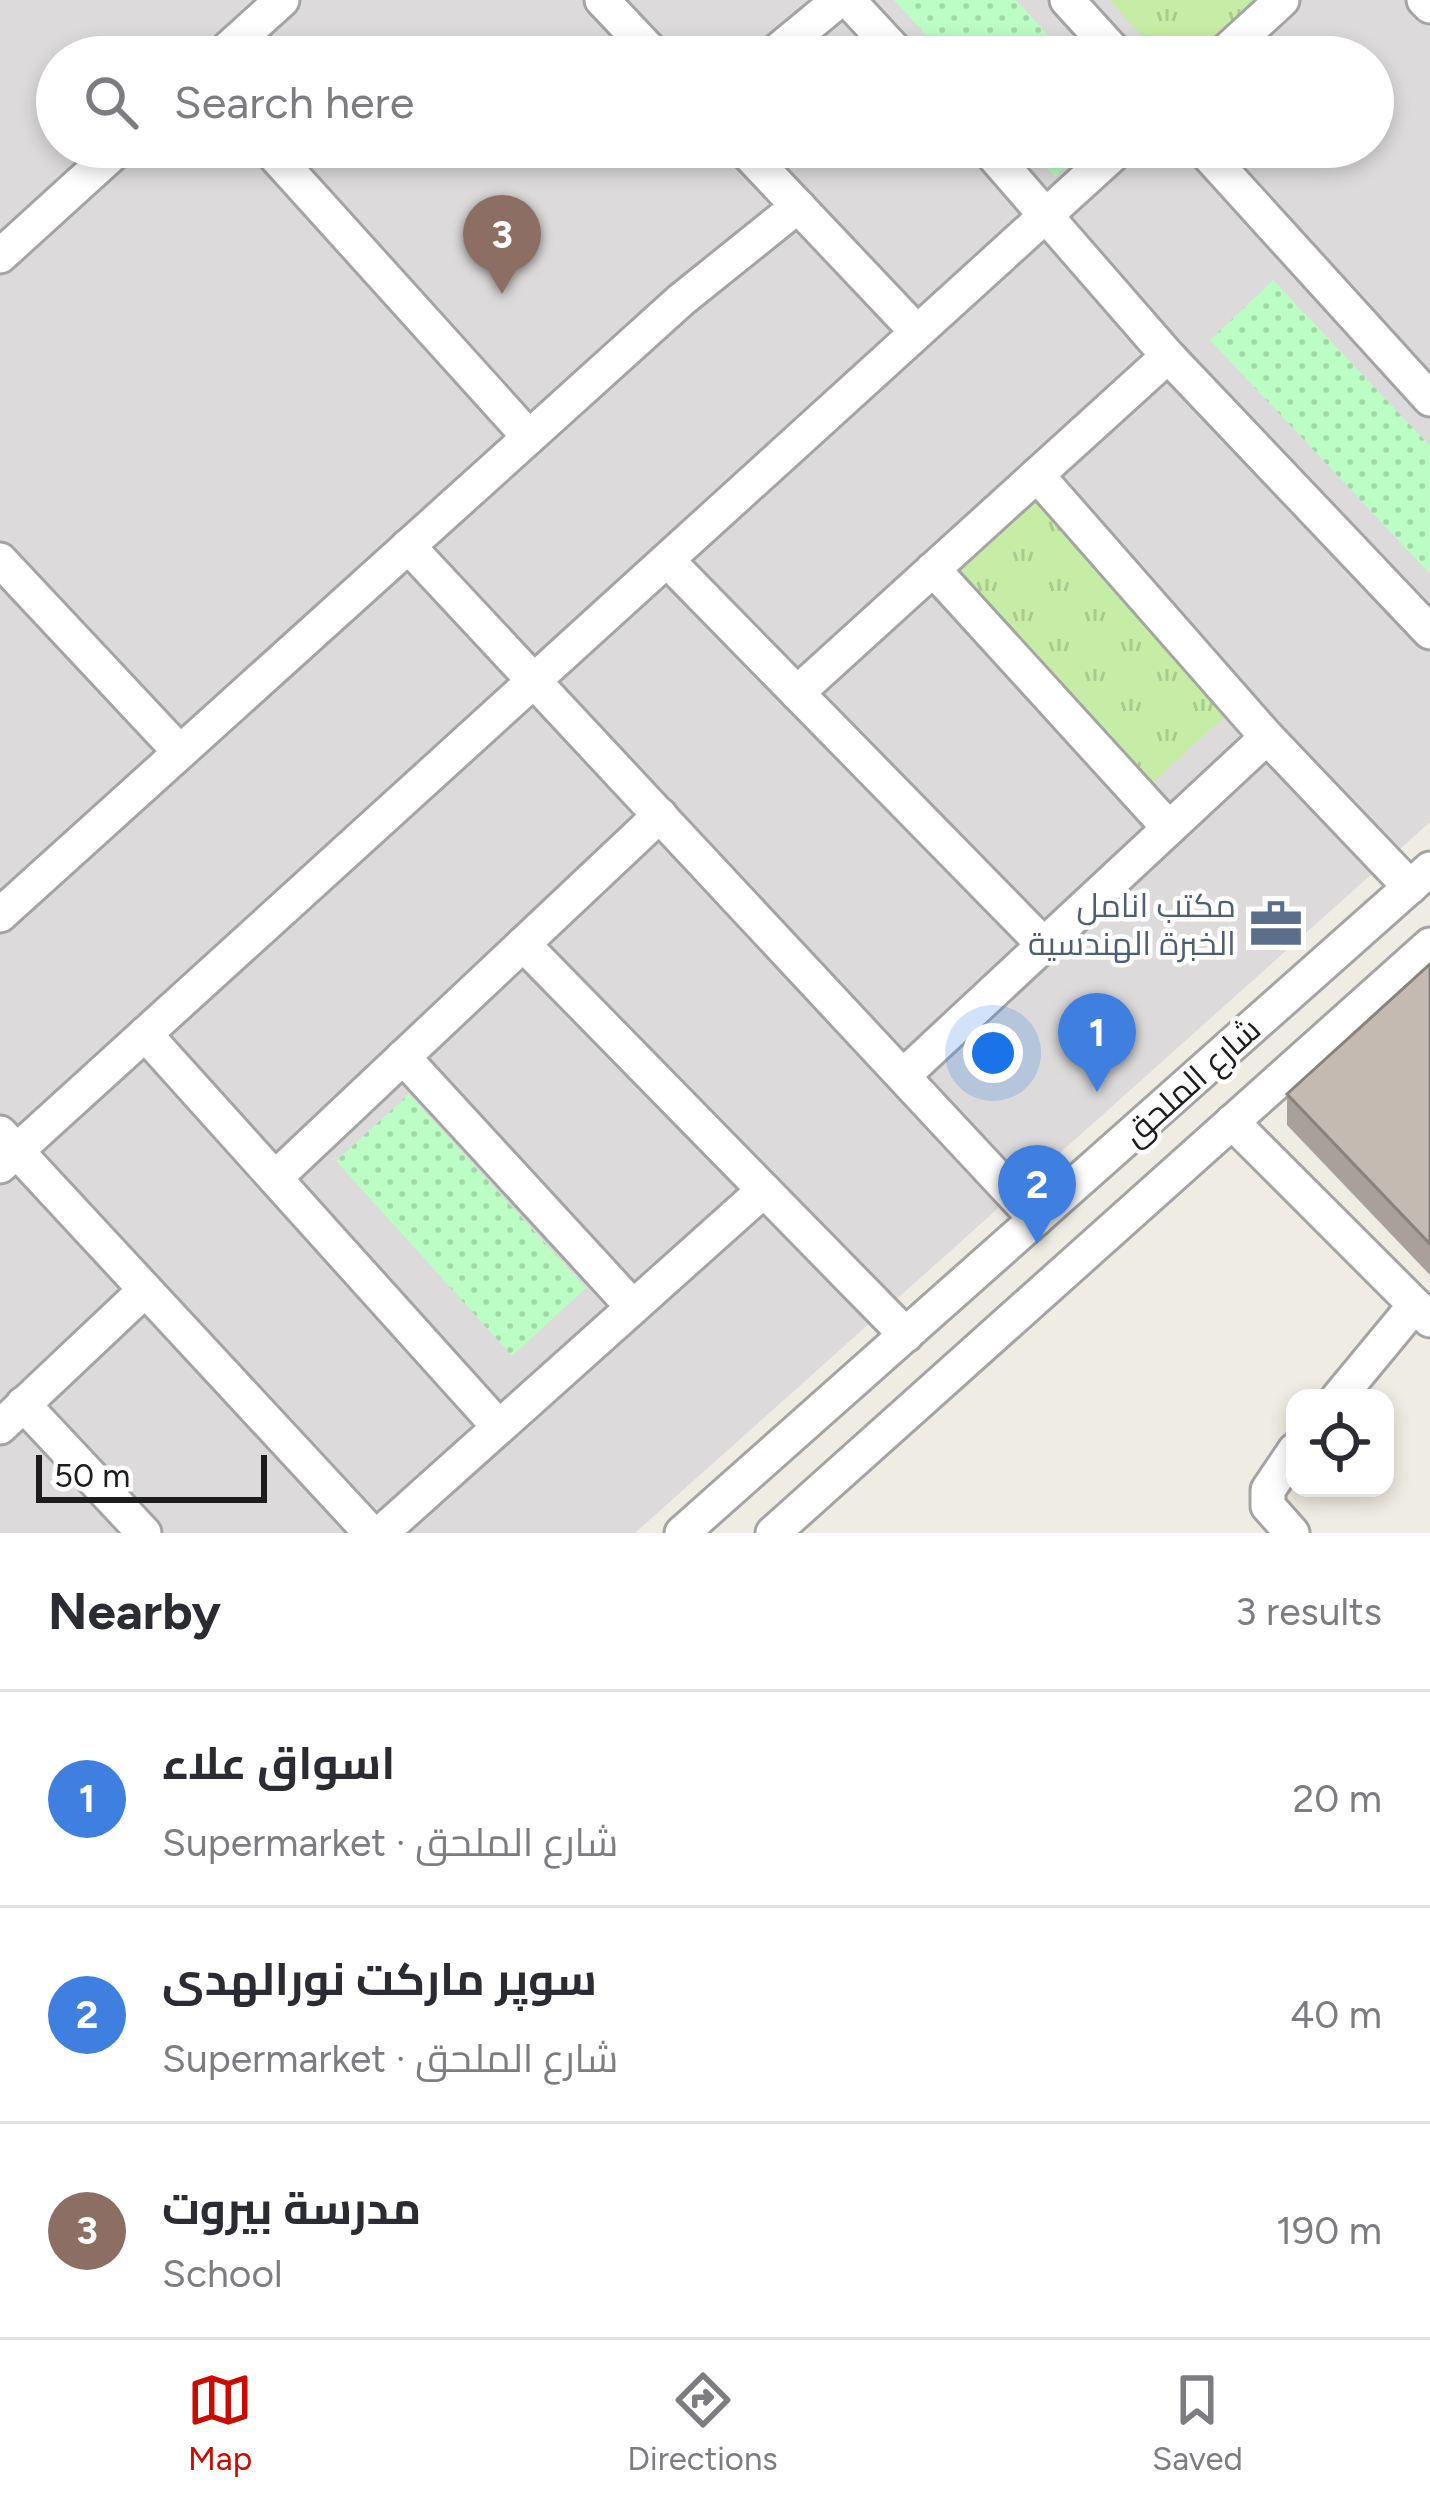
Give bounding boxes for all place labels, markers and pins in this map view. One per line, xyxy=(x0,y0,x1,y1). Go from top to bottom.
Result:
pin: 3 xyxy=(463,195,541,294)
place label: مكتب انامل الخبرة الهندسية xyxy=(1028,886,1236,963)
office icon: مكتب انامل الخبرة الهندسية xyxy=(1247,895,1305,953)
pin: 1 xyxy=(1058,993,1136,1092)
pin: 2 xyxy=(998,1145,1076,1244)

